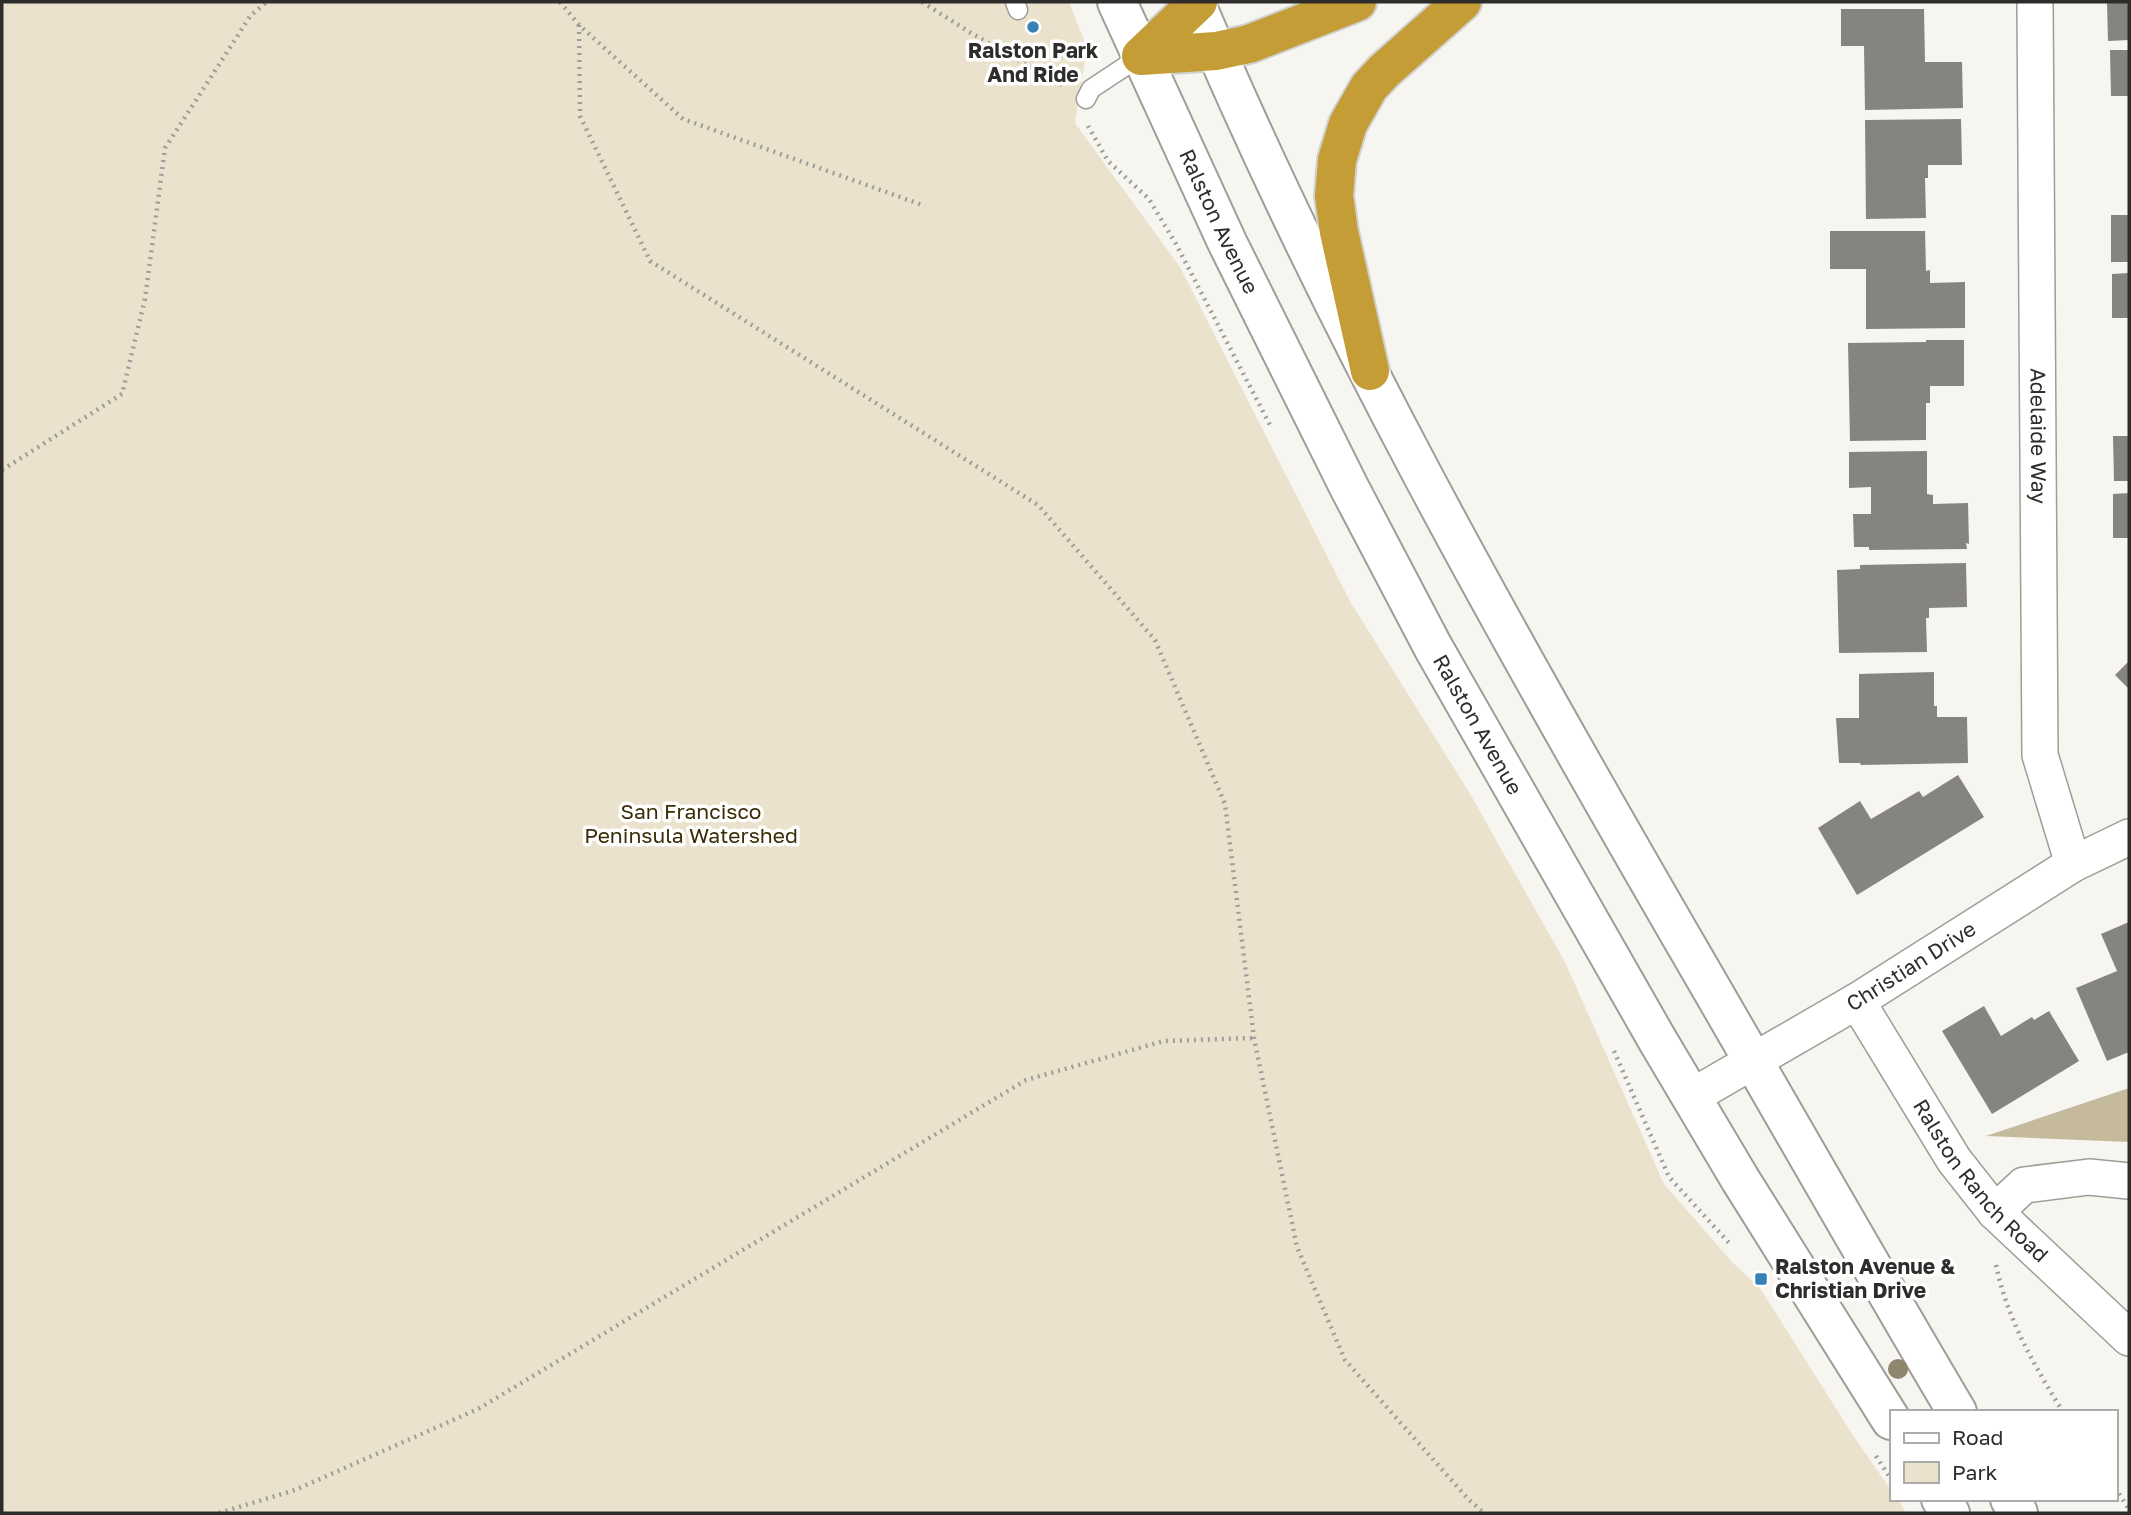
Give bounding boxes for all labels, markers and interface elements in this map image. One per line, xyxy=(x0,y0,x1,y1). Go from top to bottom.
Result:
marker: Ralston Park And Ride xyxy=(1025,19,1041,35)
place label: Ralston Park And Ride xyxy=(968,37,1098,87)
street label: Ralston Avenue xyxy=(1174,145,1265,298)
street label: Adelaide Way xyxy=(2025,368,2052,504)
street label: Ralston Avenue xyxy=(1428,650,1529,799)
park label: San Francisco Peninsula Watershed xyxy=(584,798,798,848)
street label: Christian Drive xyxy=(1841,915,1980,1016)
street label: Ralston Ranch Road xyxy=(1908,1094,2054,1267)
place label: Ralston Avenue & Christian Drive xyxy=(1775,1253,1955,1303)
marker: Ralston Avenue & Christian Drive xyxy=(1753,1271,1769,1287)
legend xyxy=(1890,1410,2117,1501)
text: Road xyxy=(1952,1424,2003,1450)
text: Park xyxy=(1952,1459,1998,1485)

